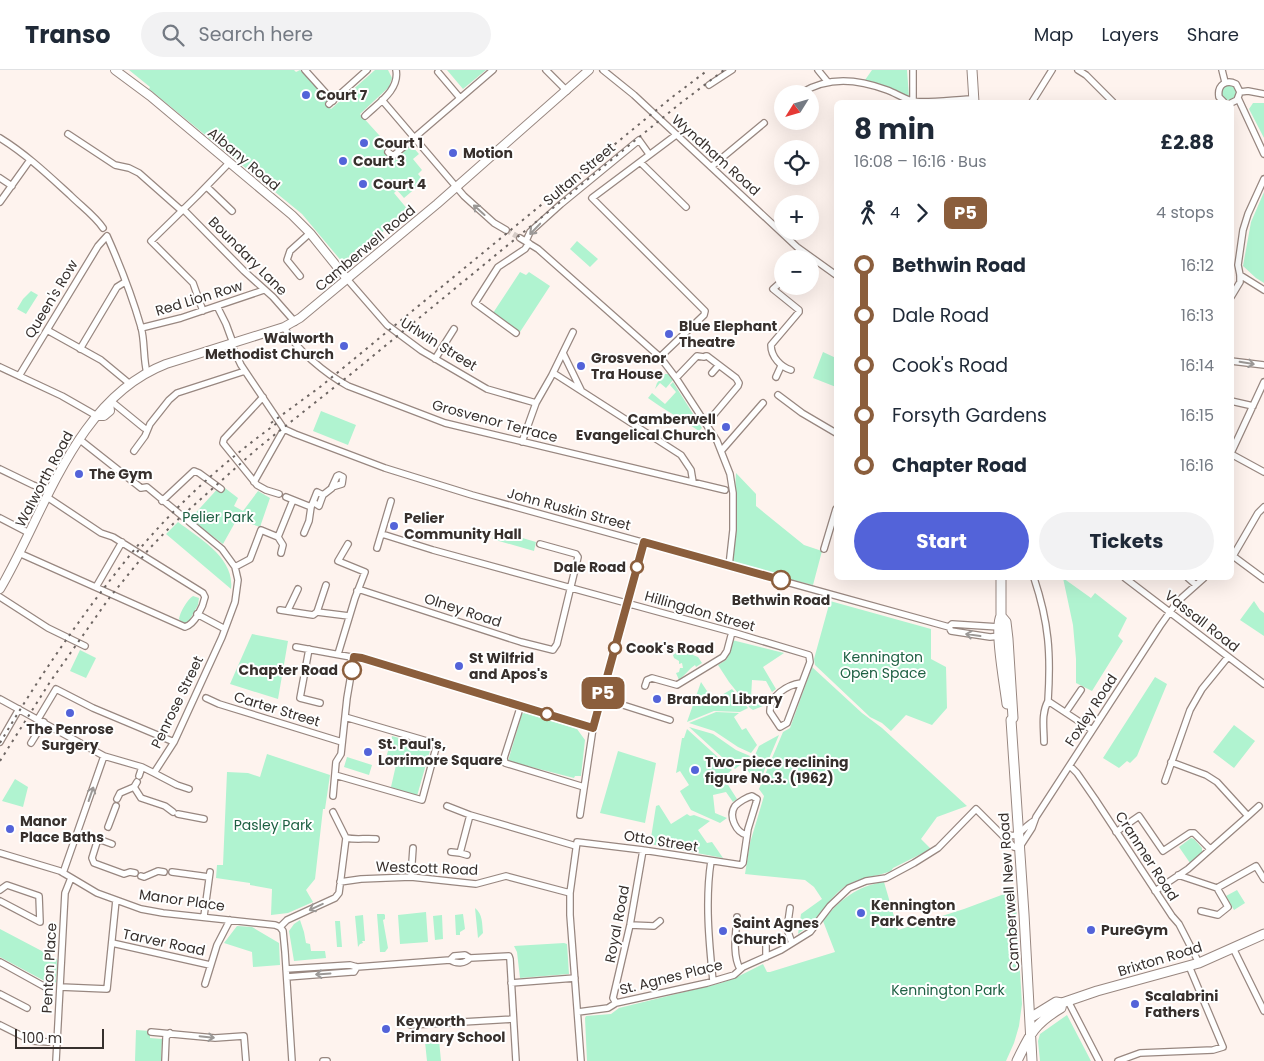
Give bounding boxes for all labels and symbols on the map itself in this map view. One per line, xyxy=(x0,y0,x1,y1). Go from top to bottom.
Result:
place label: Court 7 xyxy=(316,85,368,105)
north arrow xyxy=(774,85,819,130)
marker: Court 7 xyxy=(300,89,312,101)
street label: Wyndham Road xyxy=(667,110,765,200)
street label: Albany Road xyxy=(204,123,284,195)
place label: Court 1 xyxy=(374,133,423,153)
marker: Court 1 xyxy=(358,137,370,149)
street label: Sultan Street xyxy=(539,138,619,210)
place label: Motion xyxy=(463,143,513,163)
marker: Motion xyxy=(447,147,459,159)
place label: Court 3 xyxy=(353,151,405,171)
marker: Court 3 xyxy=(337,155,349,167)
place label: Court 4 xyxy=(373,174,426,194)
marker: Court 4 xyxy=(357,178,369,190)
street label: Camberwell Road xyxy=(311,200,419,296)
one-way arrow xyxy=(472,204,485,216)
street label: Boundary Lane xyxy=(204,212,292,300)
one-way arrow xyxy=(529,222,541,235)
street label: Queen's Row xyxy=(20,255,83,342)
street label: Red Lion Row xyxy=(153,275,246,321)
street label: Urlwin Street xyxy=(397,313,481,375)
place label: Blue Elephant Theatre xyxy=(679,316,778,352)
place label: Walworth Methodist Church xyxy=(205,328,334,364)
marker: Blue Elephant Theatre xyxy=(663,328,675,340)
marker: Walworth Methodist Church xyxy=(338,340,350,352)
place label: Grosvenor Tra House xyxy=(591,348,666,384)
one-way arrow xyxy=(1238,359,1254,369)
marker: Grosvenor Tra House xyxy=(575,360,587,372)
street label: Grosvenor Terrace xyxy=(430,395,560,447)
place label: Camberwell Evangelical Church xyxy=(576,409,716,445)
marker: Camberwell Evangelical Church xyxy=(720,421,732,433)
street label: Walworth Road xyxy=(10,427,78,531)
place label: The Gym xyxy=(89,464,153,484)
marker: The Gym xyxy=(73,468,85,480)
street label: John Ruskin Street xyxy=(505,483,633,535)
park label: Pelier Park xyxy=(182,507,254,527)
place label: Pelier Community Hall xyxy=(404,508,522,544)
marker: Pelier Community Hall xyxy=(388,520,400,532)
place label: Dale Road xyxy=(554,557,626,577)
marker: Dale Road xyxy=(630,560,644,574)
marker: Bethwin Road xyxy=(771,570,791,590)
street label: Vassall Road xyxy=(1160,585,1244,657)
street label: Hillingdon Street xyxy=(642,586,758,636)
street label: Olney Road xyxy=(422,588,504,632)
place label: Bethwin Road xyxy=(732,590,830,610)
one-way arrow xyxy=(966,630,982,640)
place label: Cook's Road xyxy=(626,638,714,658)
marker: Cook's Road xyxy=(608,641,622,655)
park label: Kennington Open Space xyxy=(840,647,926,683)
place label: St Wilfrid and Apos's xyxy=(469,648,548,684)
street label: Penrose Street xyxy=(146,652,208,752)
place label: Chapter Road xyxy=(239,660,338,680)
marker: Chapter Road xyxy=(342,660,362,680)
marker: St Wilfrid and Apos's xyxy=(453,660,465,672)
street label: Foxley Road xyxy=(1060,670,1122,750)
line badge: P5 xyxy=(580,677,626,709)
street label: Carter Street xyxy=(231,686,323,732)
place label: Brandon Library xyxy=(667,689,783,709)
marker: Brandon Library xyxy=(651,693,663,705)
marker: The Penrose Surgery xyxy=(64,707,76,719)
unlabelled marker xyxy=(540,707,554,721)
place label: The Penrose Surgery xyxy=(26,719,114,755)
place label: St. Paul's, Lorrimore Square xyxy=(378,734,503,770)
marker: St. Paul's, Lorrimore Square xyxy=(362,746,374,758)
place label: Two-piece reclining figure No.3. (1962) xyxy=(705,752,849,788)
marker: Two-piece reclining figure No.3. (1962) xyxy=(689,764,701,776)
one-way arrow xyxy=(87,786,96,802)
street label: Cranmer Road xyxy=(1111,807,1183,905)
place label: Manor Place Baths xyxy=(20,811,104,847)
street label: Camberwell New Road xyxy=(993,812,1025,972)
park label: Pasley Park xyxy=(234,815,313,835)
marker: Manor Place Baths xyxy=(4,823,16,835)
street label: Otto Street xyxy=(622,825,700,857)
street label: Westcott Road xyxy=(375,856,479,880)
street label: Manor Place xyxy=(138,884,227,916)
street label: Royal Road xyxy=(600,884,634,964)
place label: Kennington Park Centre xyxy=(871,895,956,931)
one-way arrow xyxy=(309,903,324,913)
marker: Kennington Park Centre xyxy=(855,907,867,919)
place label: Saint Agnes Church xyxy=(733,913,819,949)
place label: PureGym xyxy=(1101,920,1168,940)
street label: Penton Place xyxy=(37,922,61,1014)
street label: Tarver Road xyxy=(121,923,207,961)
marker: PureGym xyxy=(1085,924,1097,936)
marker: Saint Agnes Church xyxy=(717,925,729,937)
street label: Brixton Road xyxy=(1115,937,1205,981)
street label: St. Agnes Place xyxy=(617,954,725,999)
one-way arrow xyxy=(315,970,331,979)
park label: Kennington Park xyxy=(891,980,1006,1000)
place label: Scalabrini Fathers xyxy=(1145,986,1218,1022)
marker: Scalabrini Fathers xyxy=(1129,998,1141,1010)
place label: Keyworth Primary School xyxy=(396,1011,505,1047)
marker: Keyworth Primary School xyxy=(380,1023,392,1035)
scale bar xyxy=(15,1026,104,1049)
one-way arrow xyxy=(199,1032,215,1042)

